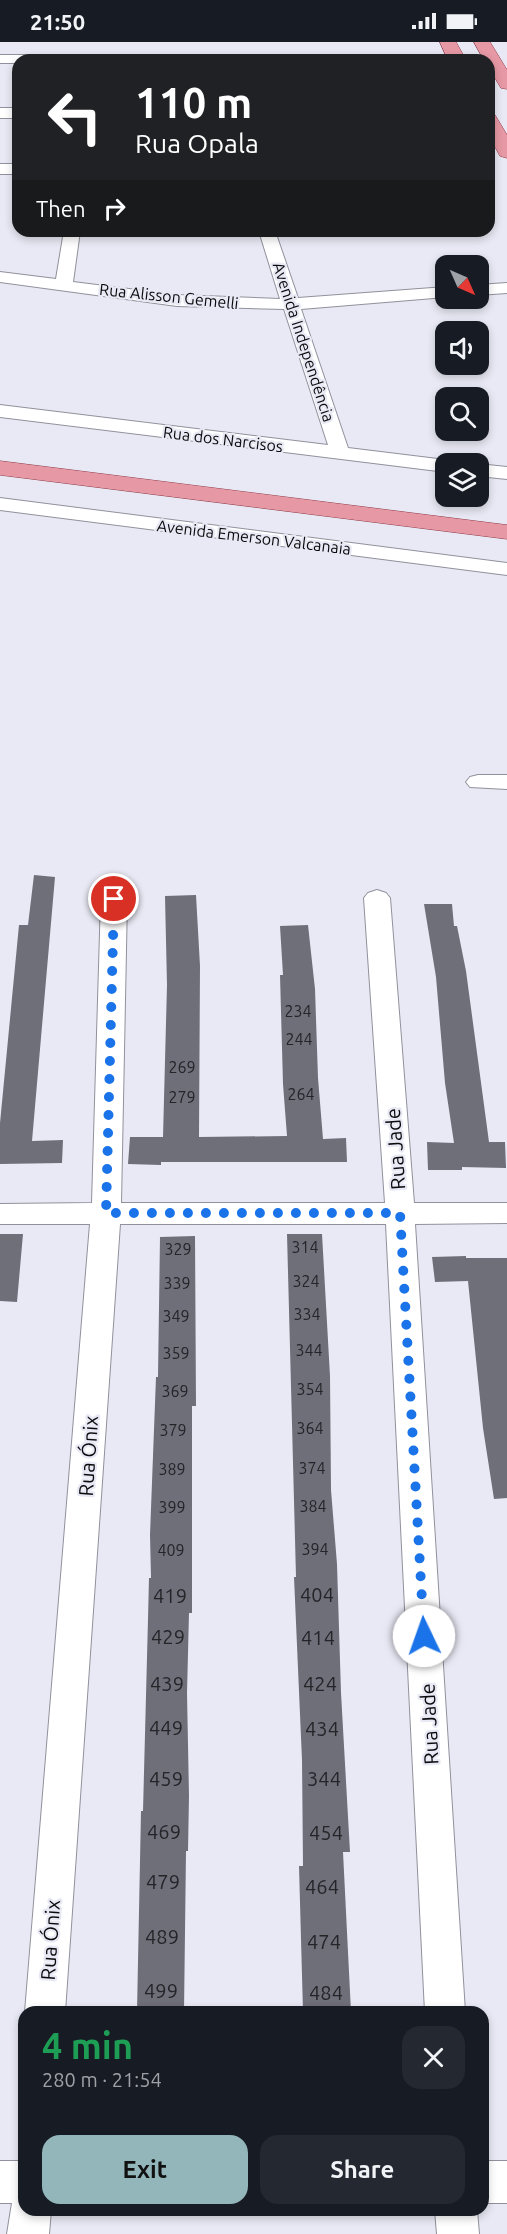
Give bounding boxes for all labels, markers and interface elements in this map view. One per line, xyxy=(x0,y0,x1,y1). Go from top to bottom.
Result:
text: 21:50 xyxy=(30,9,85,34)
icon: left xyxy=(36,78,114,156)
text: 110 m xyxy=(135,79,252,126)
text: Rua Opala xyxy=(135,128,259,158)
icon: right xyxy=(98,192,131,225)
text: Then xyxy=(36,196,86,221)
north arrow xyxy=(435,255,489,309)
map controls xyxy=(435,255,489,507)
street label: Avenida Independência xyxy=(270,260,338,424)
street label: Rua Alisson Gemelli xyxy=(99,280,239,312)
button: sound xyxy=(435,321,489,375)
button: search xyxy=(435,387,489,441)
street label: Rua dos Narcisos xyxy=(162,423,284,455)
button: layers xyxy=(435,453,489,507)
street label: Avenida Emerson Valcanaia xyxy=(156,516,352,558)
pin xyxy=(88,873,139,924)
icon: arrive xyxy=(97,882,130,915)
house number: 234 xyxy=(284,1002,312,1020)
house number: 244 xyxy=(285,1030,313,1048)
house number: 269 xyxy=(168,1058,196,1076)
house number: 264 xyxy=(287,1085,315,1103)
house number: 279 xyxy=(168,1088,196,1106)
street label: Rua Jade xyxy=(381,1107,409,1191)
house number: 314 xyxy=(291,1238,319,1256)
house number: 329 xyxy=(164,1240,192,1258)
house number: 324 xyxy=(292,1272,320,1290)
house number: 339 xyxy=(163,1274,191,1292)
house number: 334 xyxy=(293,1305,321,1323)
house number: 349 xyxy=(162,1307,190,1325)
house number: 344 xyxy=(295,1341,323,1359)
house number: 359 xyxy=(162,1344,190,1362)
house number: 354 xyxy=(296,1380,324,1398)
house number: 369 xyxy=(161,1382,189,1400)
street label: Rua Ónix xyxy=(74,1415,102,1497)
house number: 364 xyxy=(296,1419,324,1437)
house number: 379 xyxy=(159,1421,187,1439)
house number: 374 xyxy=(298,1459,326,1477)
house number: 389 xyxy=(158,1460,186,1478)
house number: 384 xyxy=(299,1497,327,1515)
house number: 399 xyxy=(158,1498,186,1516)
house number: 394 xyxy=(301,1540,329,1558)
house number: 409 xyxy=(157,1541,185,1559)
house number: 404 xyxy=(300,1583,334,1606)
house number: 419 xyxy=(153,1584,187,1607)
position arrow xyxy=(392,1604,456,1668)
house number: 429 xyxy=(151,1625,185,1648)
house number: 414 xyxy=(301,1626,335,1649)
house number: 439 xyxy=(150,1672,184,1695)
house number: 424 xyxy=(303,1672,337,1695)
street label: Rua Jade xyxy=(415,1683,443,1765)
house number: 449 xyxy=(149,1716,183,1739)
house number: 434 xyxy=(305,1717,339,1740)
house number: 459 xyxy=(149,1767,183,1790)
house number: 344 xyxy=(307,1767,341,1790)
house number: 469 xyxy=(147,1820,181,1843)
house number: 454 xyxy=(309,1821,343,1844)
house number: 479 xyxy=(146,1870,180,1893)
house number: 464 xyxy=(305,1875,339,1898)
street label: Rua Ónix xyxy=(36,1899,64,1981)
house number: 489 xyxy=(145,1925,179,1948)
house number: 474 xyxy=(307,1930,341,1953)
house number: 499 xyxy=(144,1979,178,2002)
house number: 484 xyxy=(309,1981,343,2004)
text: 4 min xyxy=(42,2025,133,2066)
button: close xyxy=(402,2026,465,2089)
text: 280 m · 21:54 xyxy=(42,2068,162,2091)
button: Exit xyxy=(42,2135,248,2204)
button: Share xyxy=(260,2135,465,2204)

